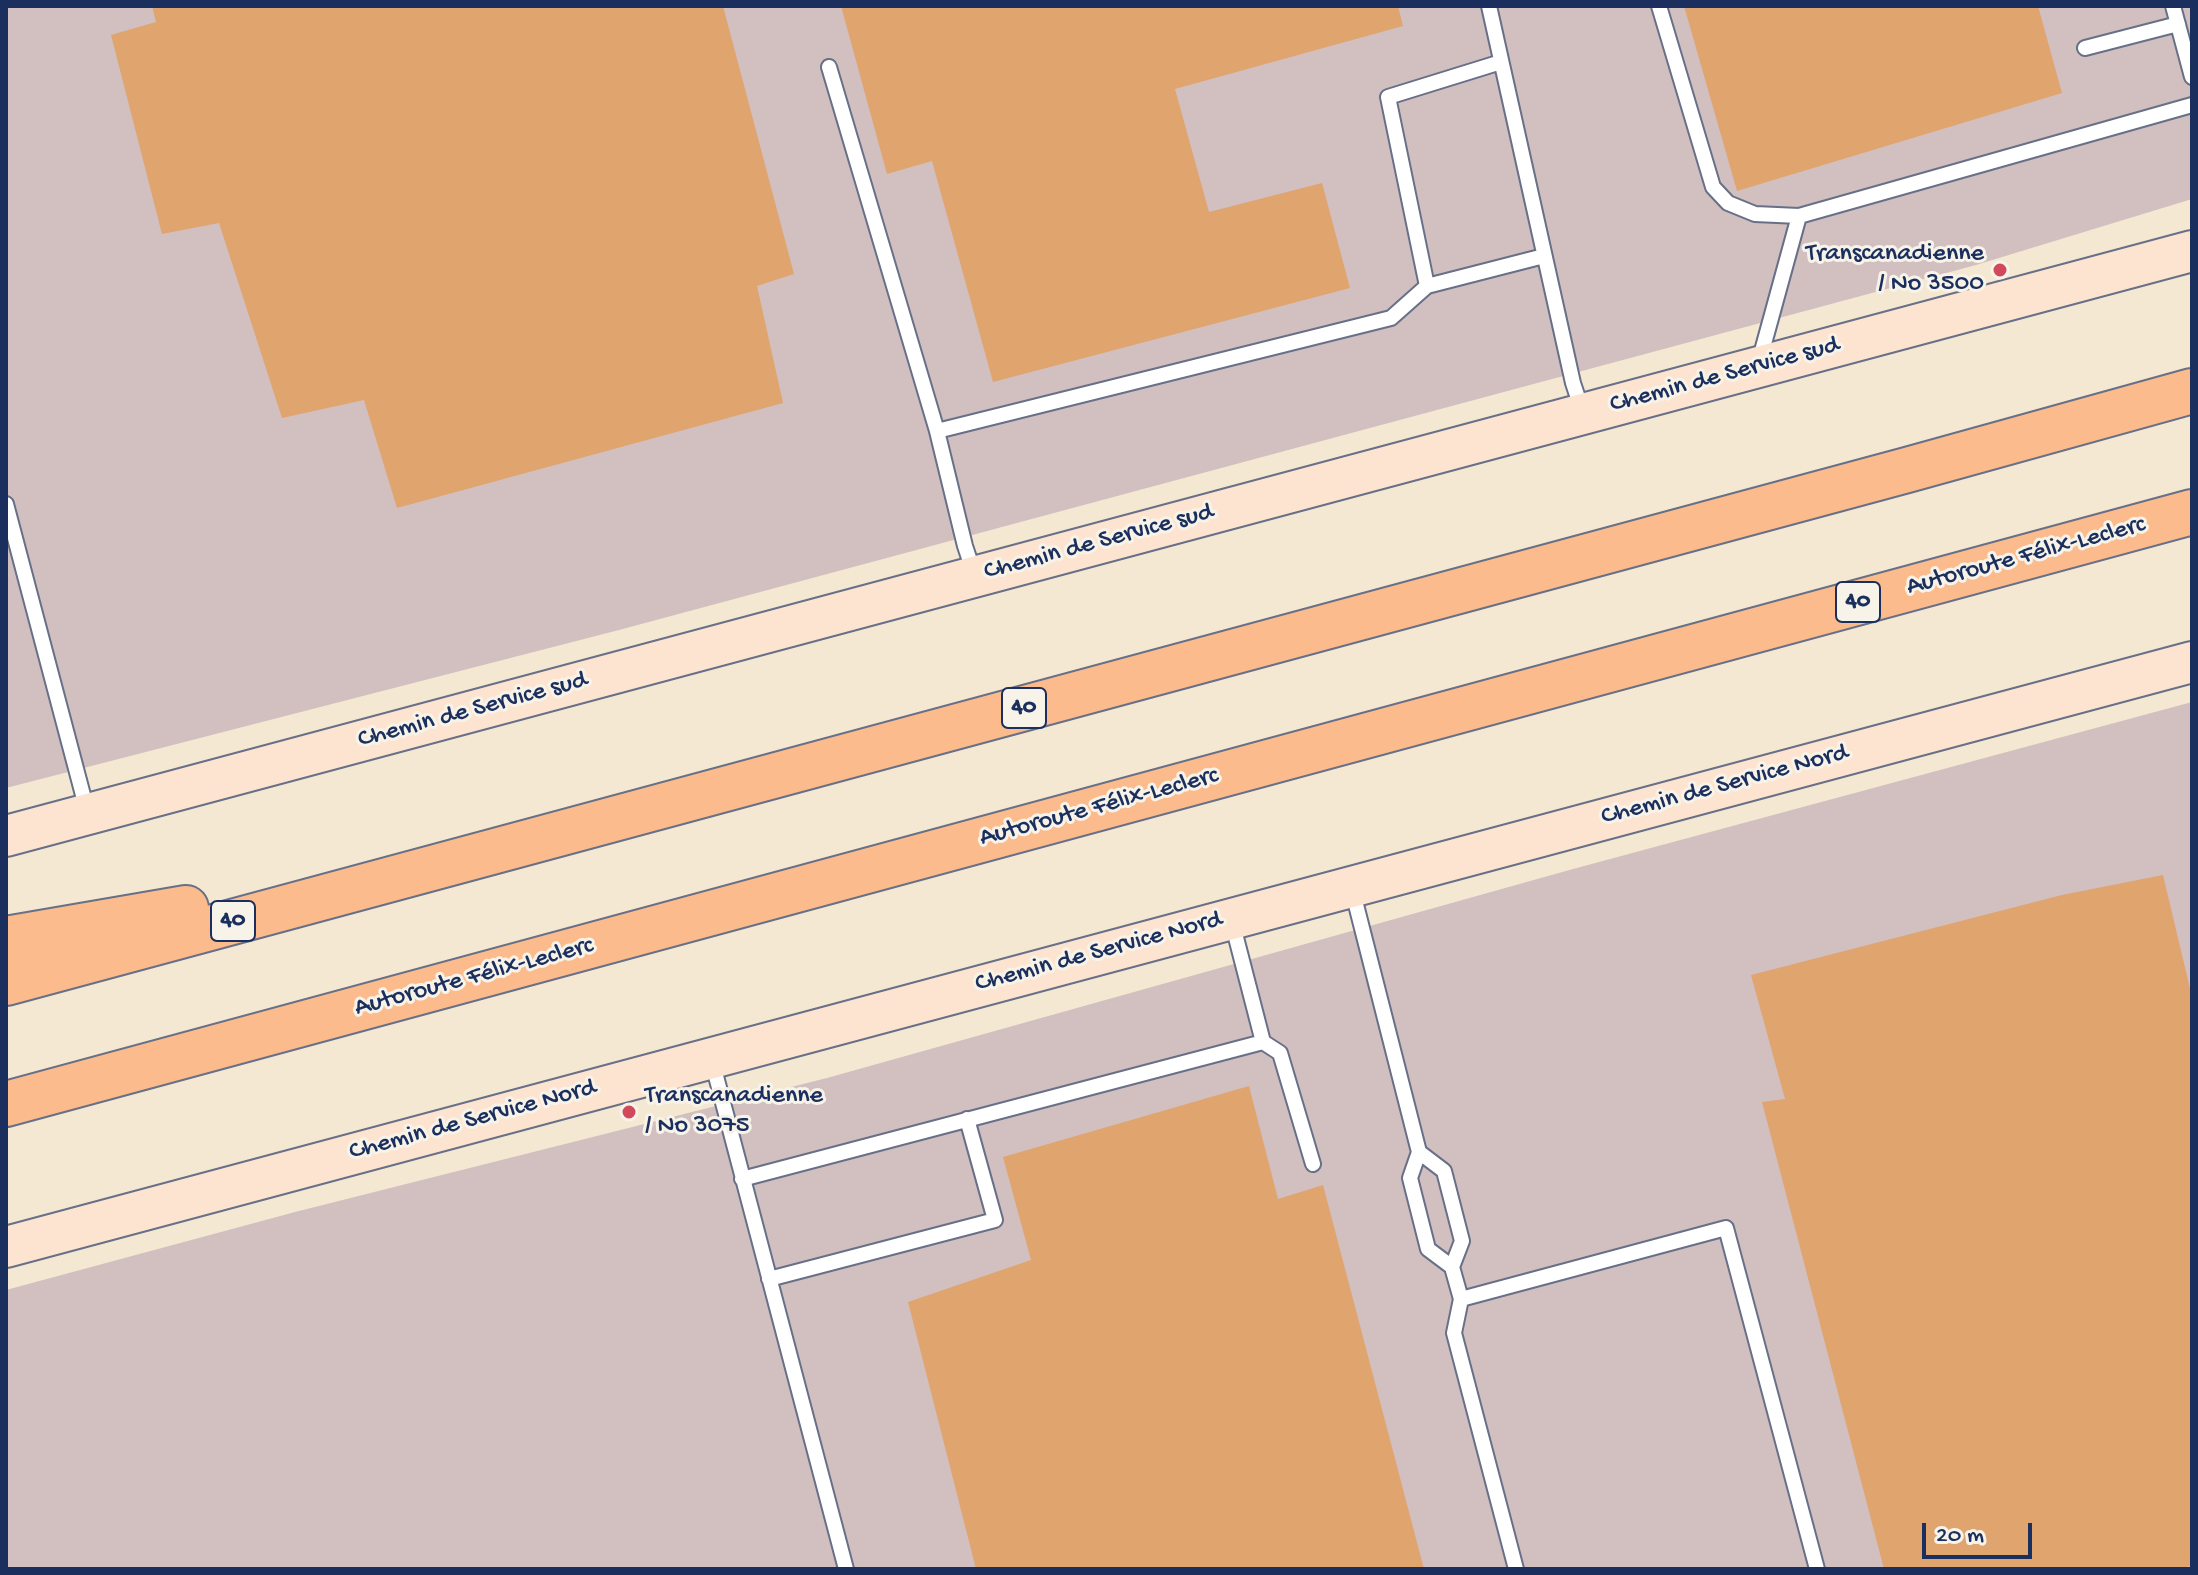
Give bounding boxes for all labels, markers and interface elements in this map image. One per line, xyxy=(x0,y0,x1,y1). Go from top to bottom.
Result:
place label: Transcanadienne / No 3500 xyxy=(1806,239,1984,300)
marker: Transcanadienne / No 3500 xyxy=(1991,261,2009,279)
street label: Chemin de Service sud xyxy=(1607,330,1843,422)
street label: Chemin de Service sud xyxy=(981,497,1217,589)
street label: Autoroute Félix-Leclerc xyxy=(1903,510,2149,604)
road number: 40 xyxy=(1836,582,1880,622)
street label: Chemin de Service sud xyxy=(355,665,591,757)
road number: 40 xyxy=(1002,688,1046,728)
street label: Chemin de Service Nord xyxy=(1598,738,1852,834)
street label: Autoroute Félix-Leclerc xyxy=(976,761,1222,855)
road number: 40 xyxy=(211,901,255,941)
street label: Chemin de Service Nord xyxy=(972,905,1226,1001)
street label: Autoroute Félix-Leclerc xyxy=(351,931,597,1025)
street label: Chemin de Service Nord xyxy=(346,1073,600,1169)
place label: Transcanadienne / No 3075 xyxy=(645,1081,823,1142)
marker: Transcanadienne / No 3075 xyxy=(620,1103,638,1121)
scale bar xyxy=(1926,1507,2036,1557)
text: 20 m xyxy=(1936,1522,1984,1551)

